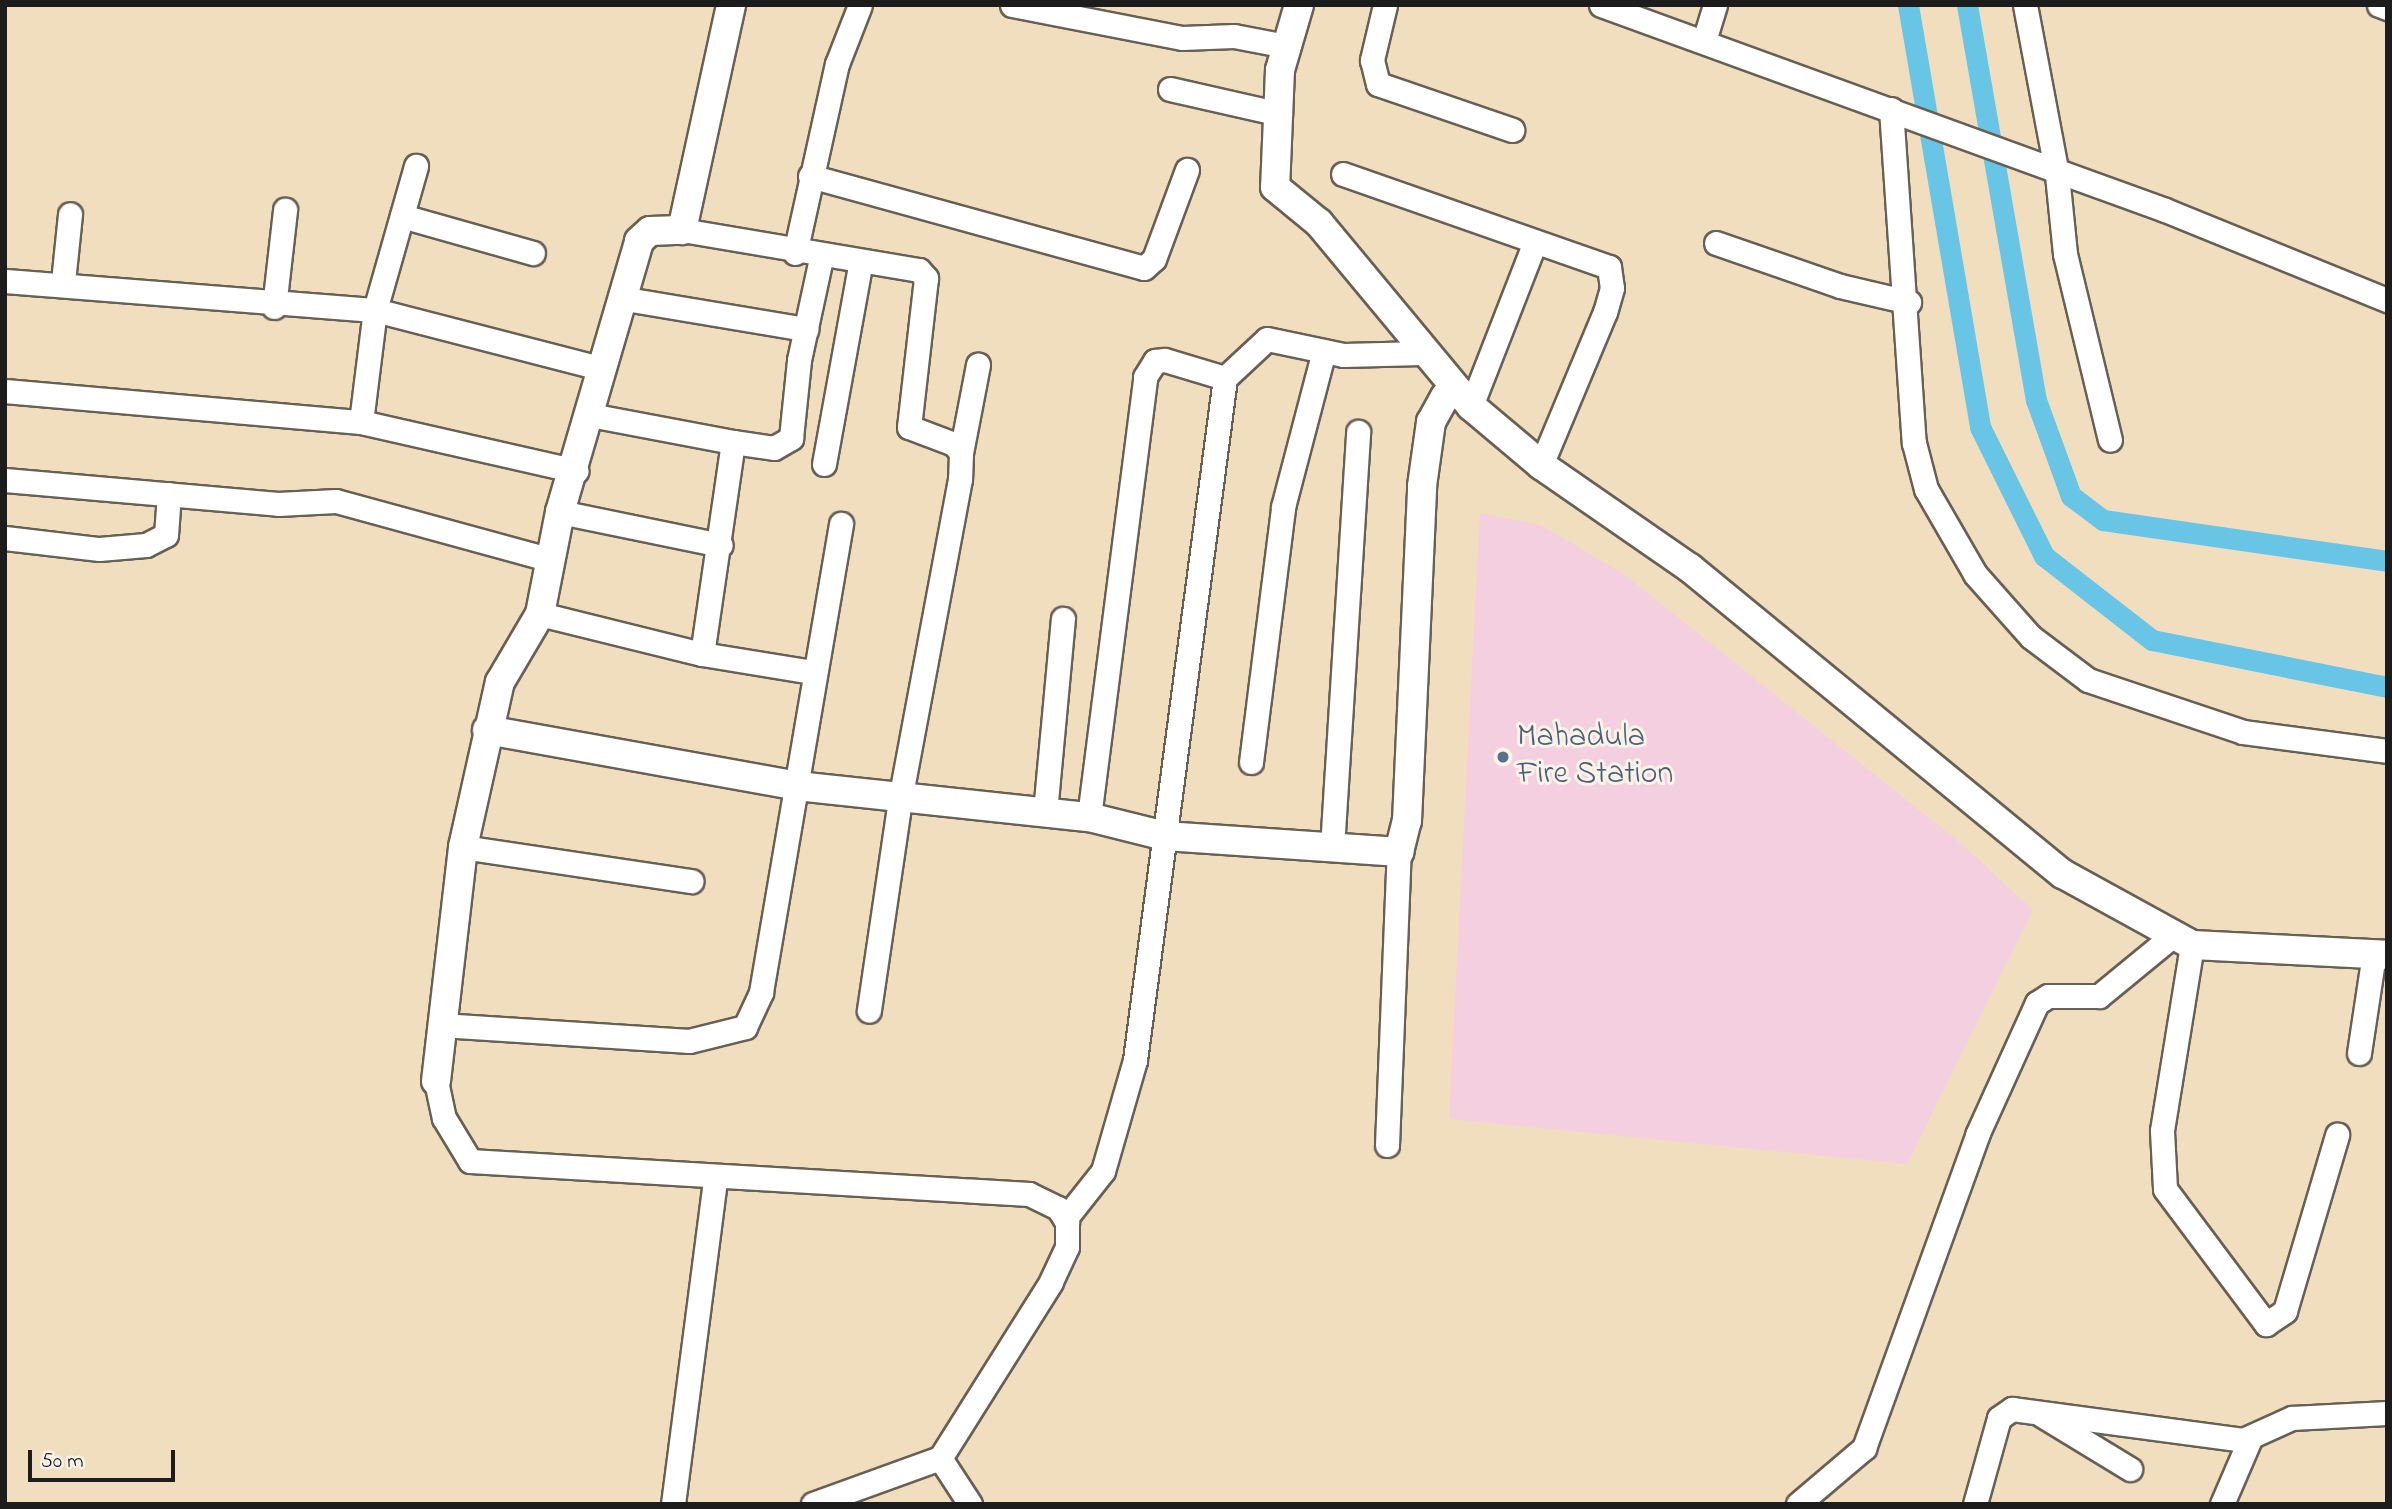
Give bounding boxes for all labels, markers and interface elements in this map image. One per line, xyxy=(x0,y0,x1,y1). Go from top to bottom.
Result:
place label: Mahadula Fire Station xyxy=(1517,720,1673,795)
marker: Mahadula Fire Station xyxy=(1495,749,1511,765)
scale bar xyxy=(32,1436,178,1480)
text: 50 m xyxy=(41,1447,84,1477)

